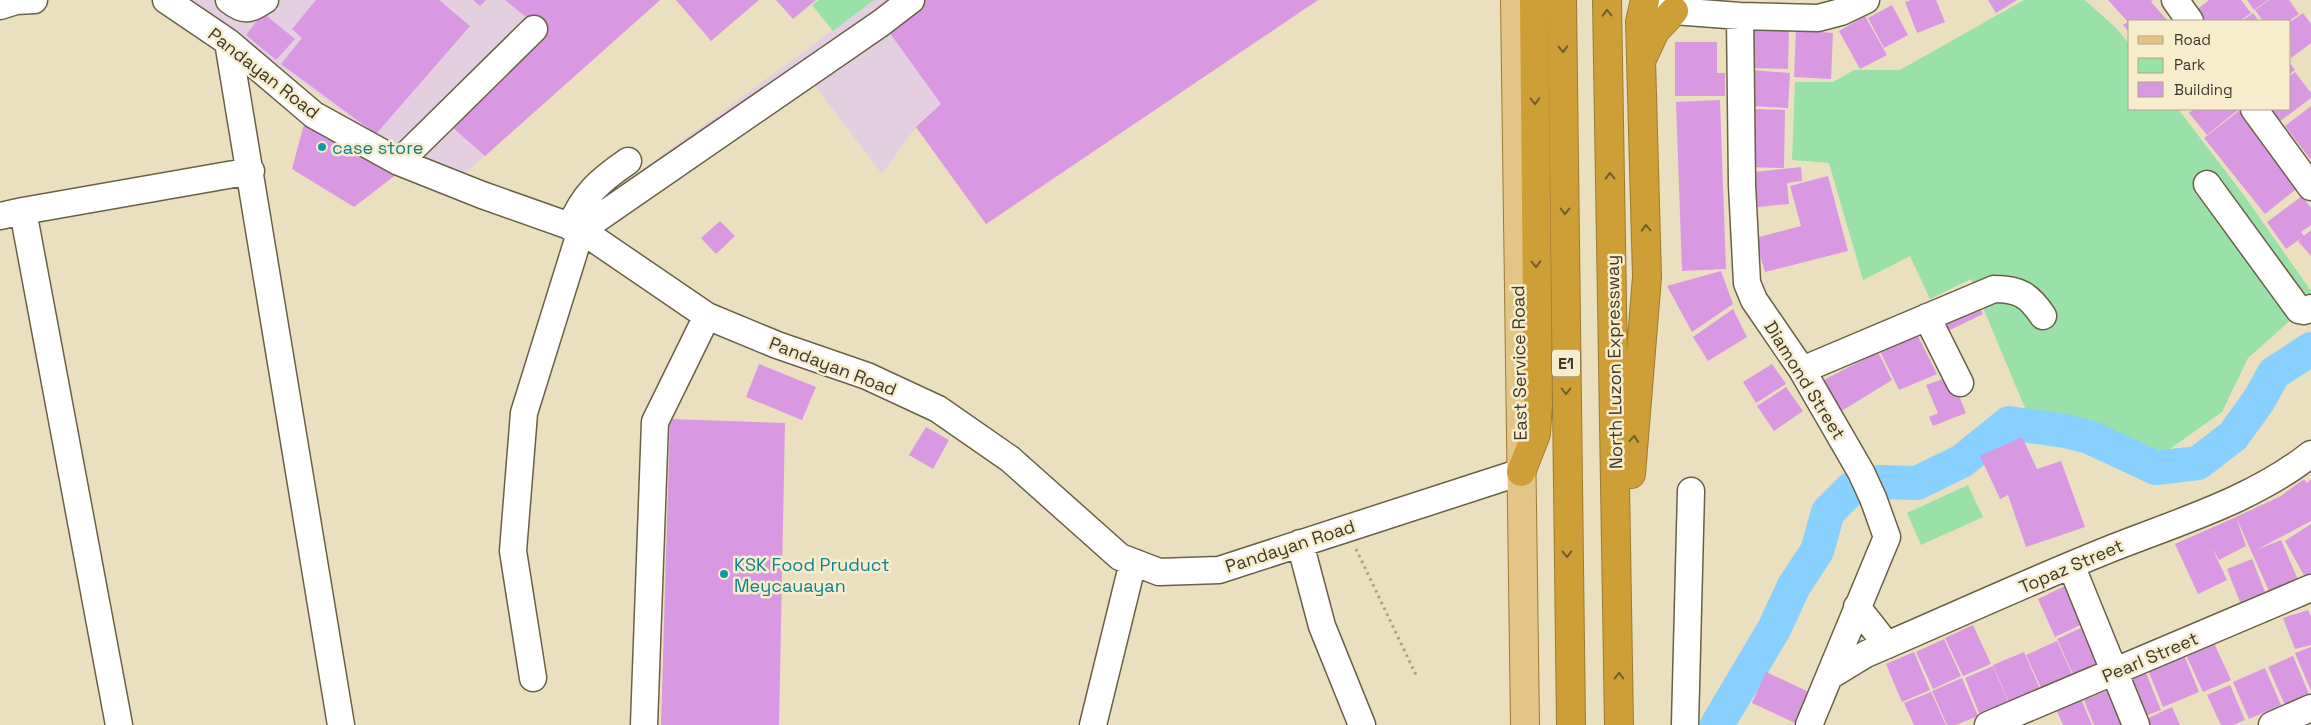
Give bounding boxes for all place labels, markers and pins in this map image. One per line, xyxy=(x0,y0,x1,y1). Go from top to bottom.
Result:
place label: case store xyxy=(332,136,423,159)
marker: case store xyxy=(316,141,328,153)
place label: KSK Food Pruduct Meycauayan xyxy=(734,553,890,597)
marker: KSK Food Pruduct Meycauayan xyxy=(718,568,730,580)

